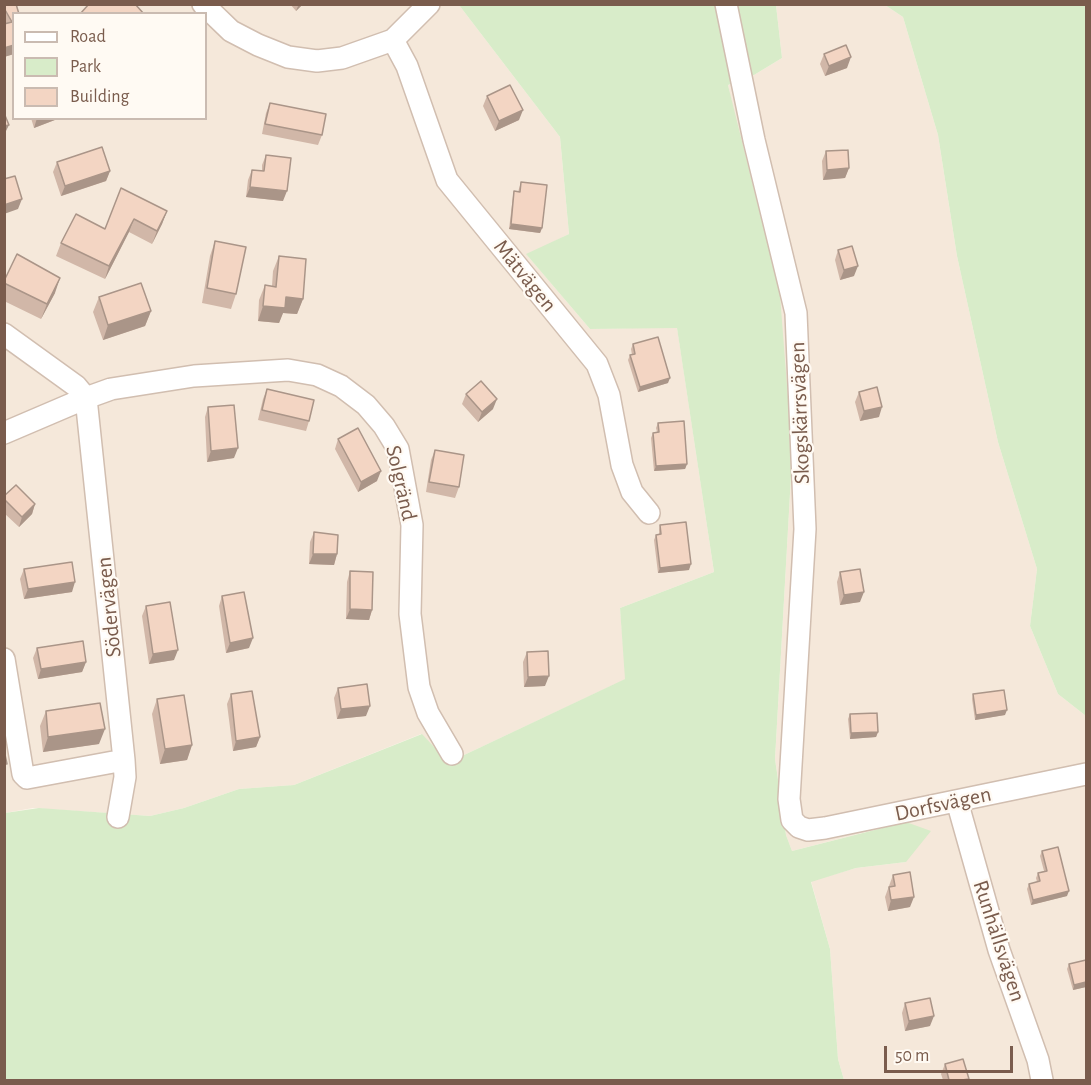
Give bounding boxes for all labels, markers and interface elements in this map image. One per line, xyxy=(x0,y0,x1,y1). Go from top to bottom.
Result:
legend xyxy=(12,12,207,120)
text: Road xyxy=(70,28,106,46)
text: Park xyxy=(70,58,101,76)
text: Building xyxy=(70,88,129,106)
street label: Mätvägen xyxy=(488,234,562,318)
street label: Skogskärrsvägen xyxy=(784,341,816,485)
street label: Solgränd xyxy=(380,443,422,523)
street label: Södervägen xyxy=(91,555,127,659)
street label: Dorfsvägen xyxy=(892,781,994,827)
street label: Runhällsvägen xyxy=(967,877,1031,1005)
scale bar xyxy=(887,1034,1016,1072)
text: 50 m xyxy=(895,1047,929,1065)

